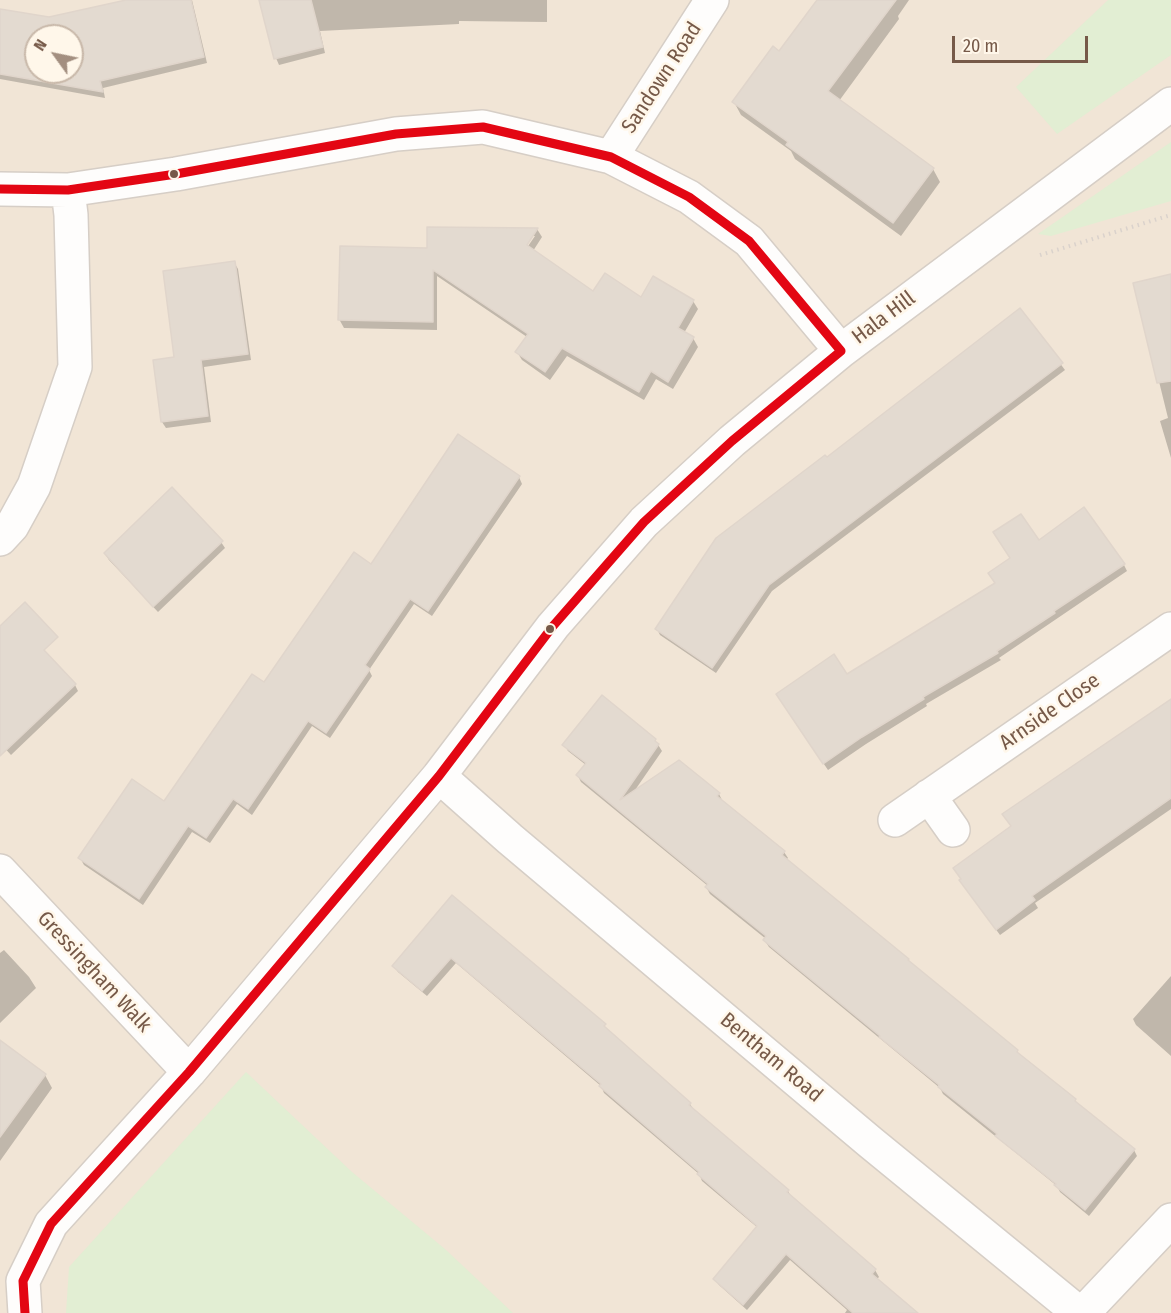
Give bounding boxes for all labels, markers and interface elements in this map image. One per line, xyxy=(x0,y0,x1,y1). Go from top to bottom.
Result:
street label: Sandown Road xyxy=(617,18,707,138)
north arrow xyxy=(24,24,84,84)
scale bar xyxy=(955,24,1092,62)
text: 20 m xyxy=(963,35,998,57)
text: N xyxy=(30,36,51,54)
unlabelled marker xyxy=(168,168,180,180)
street label: Hala Hill xyxy=(847,286,921,350)
unlabelled marker xyxy=(544,623,556,635)
street label: Arnside Close xyxy=(995,668,1105,756)
street label: Gressingham Walk xyxy=(32,906,156,1038)
street label: Bentham Road xyxy=(715,1008,827,1108)

